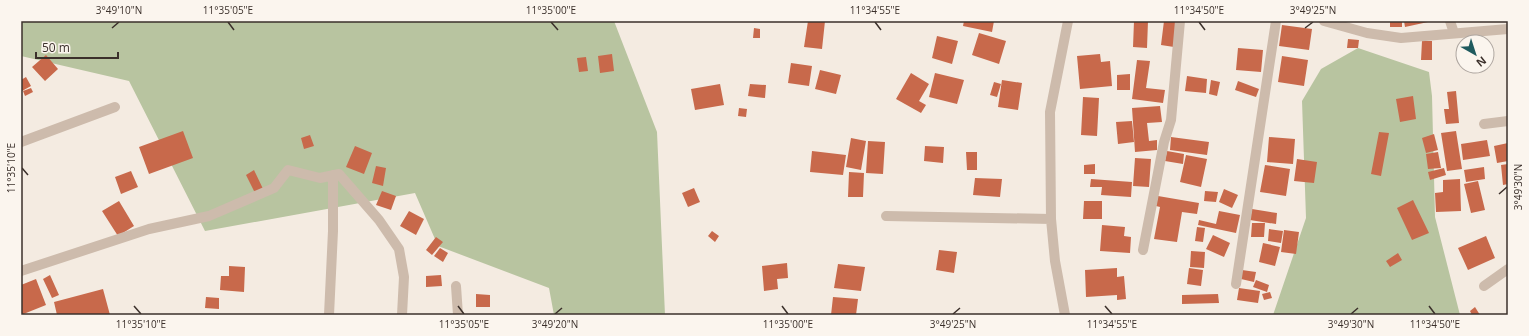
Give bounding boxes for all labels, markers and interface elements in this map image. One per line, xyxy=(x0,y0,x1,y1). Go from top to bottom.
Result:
text: 3°49'10"N xyxy=(96,3,142,17)
text: 11°35'05"E xyxy=(203,3,253,17)
text: 11°35'00"E xyxy=(526,3,576,17)
text: 11°34'55"E xyxy=(850,3,900,17)
text: 11°34'50"E xyxy=(1174,3,1224,17)
text: 3°49'25"N xyxy=(1290,3,1336,17)
scale bar xyxy=(36,34,118,60)
north arrow xyxy=(1455,34,1495,74)
text: 50 m xyxy=(42,39,70,56)
text: N xyxy=(1473,54,1490,71)
text: 11°35'10"E xyxy=(4,143,18,193)
text: 3°49'30"N xyxy=(1511,164,1525,210)
text: 11°35'10"E xyxy=(116,317,166,331)
text: 11°35'05"E xyxy=(439,317,489,331)
text: 3°49'20"N xyxy=(532,317,578,331)
text: 11°35'00"E xyxy=(763,317,813,331)
text: 3°49'25"N xyxy=(930,317,976,331)
text: 11°34'55"E xyxy=(1087,317,1137,331)
text: 3°49'30"N xyxy=(1328,317,1374,331)
text: 11°34'50"E xyxy=(1410,317,1460,331)

